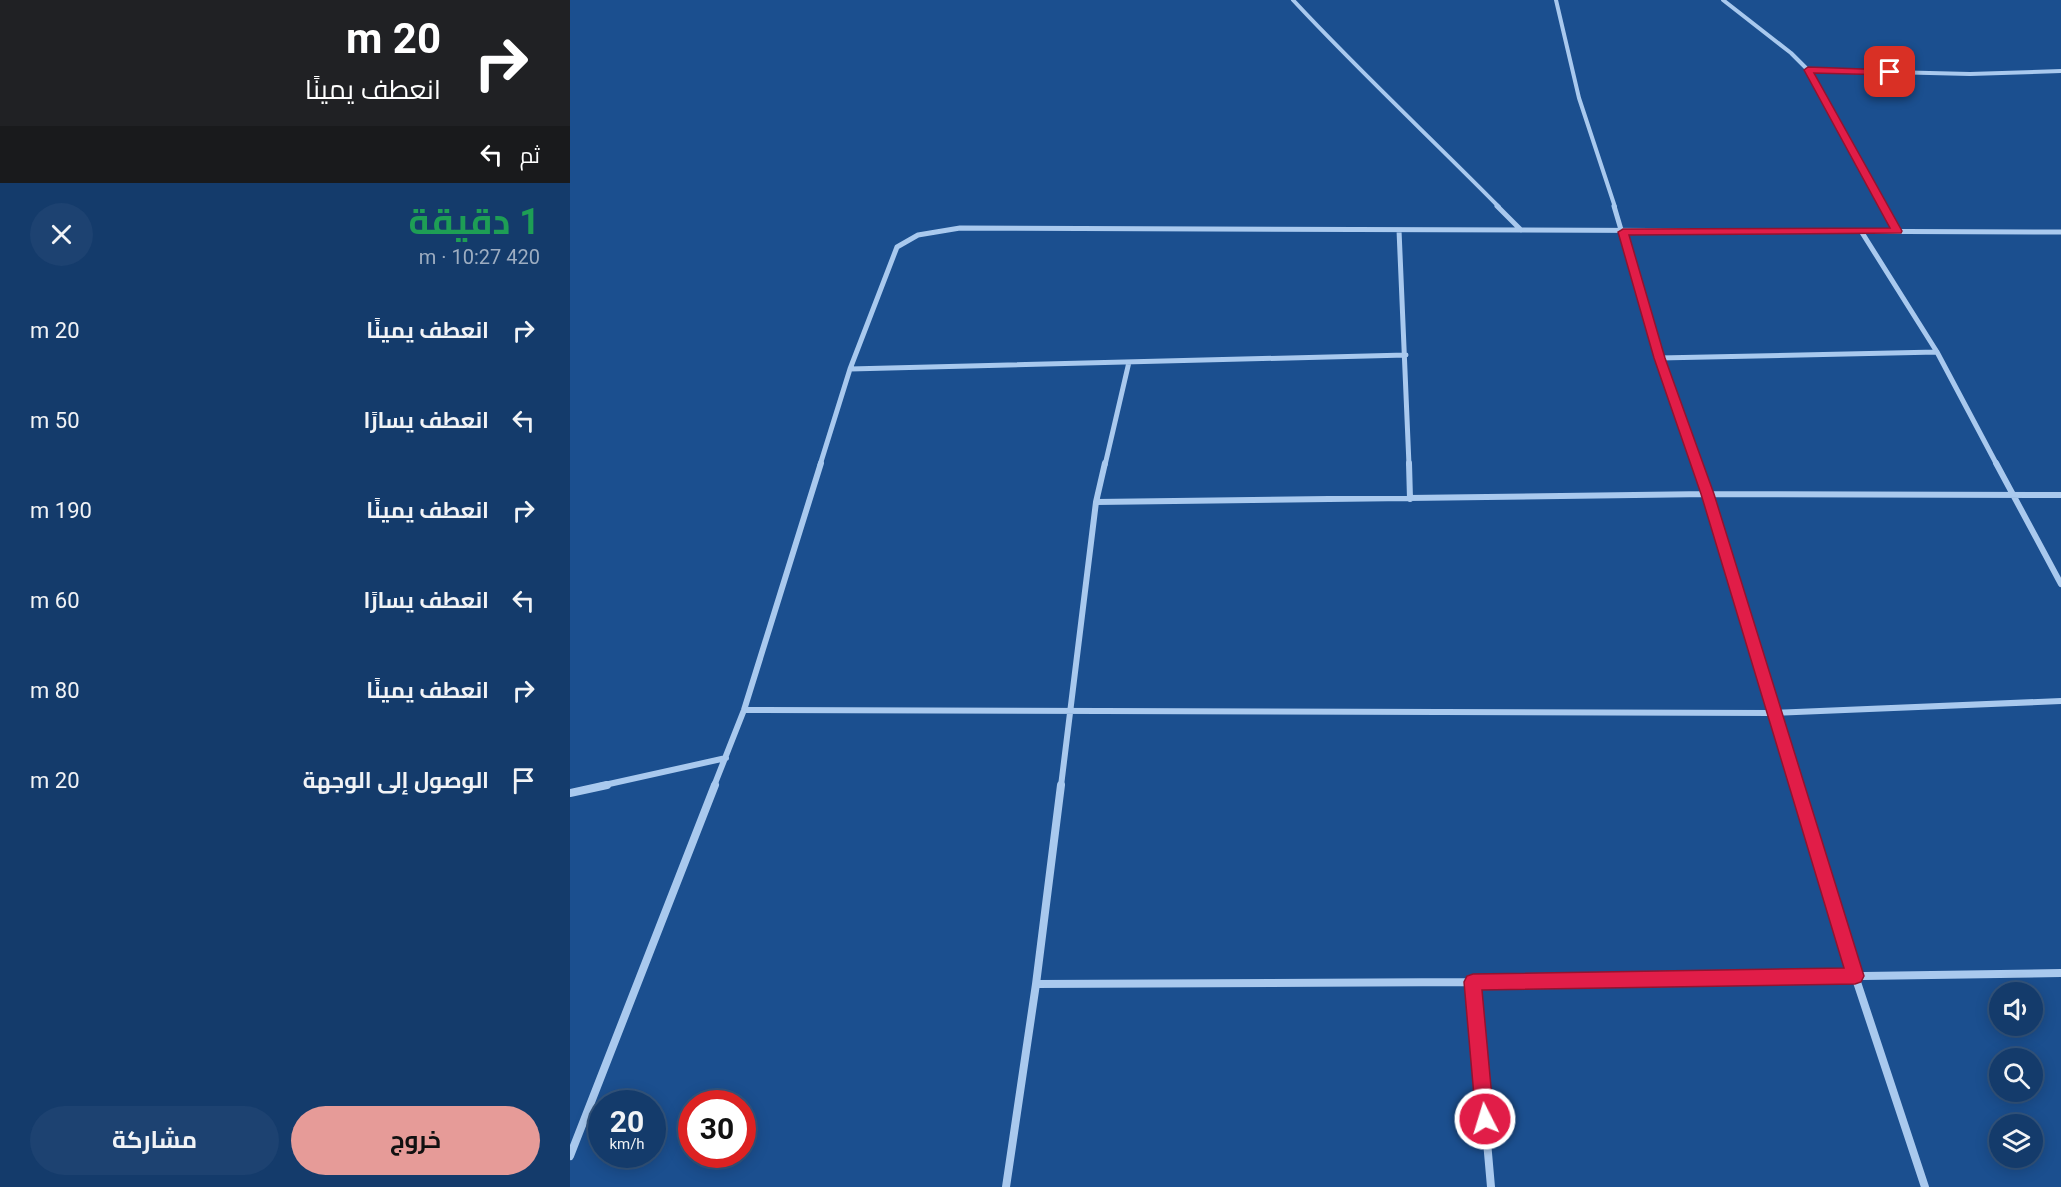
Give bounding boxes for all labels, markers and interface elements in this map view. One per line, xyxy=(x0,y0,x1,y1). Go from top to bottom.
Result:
text: 20 m xyxy=(346,14,441,63)
icon: right xyxy=(462,24,540,102)
pin xyxy=(1864,46,1915,97)
icon: arrive xyxy=(1873,55,1906,88)
text: انعطف يمينًا xyxy=(305,74,441,106)
icon: left xyxy=(475,138,508,171)
text: ثم xyxy=(520,143,540,168)
text: 1 دقيقة xyxy=(409,201,540,243)
button: close xyxy=(30,203,93,266)
text: 420 m · 10:27 xyxy=(419,245,540,269)
icon: right xyxy=(507,314,540,347)
text: 20 m xyxy=(30,318,80,343)
text: انعطف يمينًا xyxy=(366,318,489,343)
icon: left xyxy=(507,404,540,437)
text: 50 m xyxy=(30,408,80,433)
text: انعطف يسارًا xyxy=(364,408,489,433)
icon: right xyxy=(507,494,540,527)
text: 190 m xyxy=(30,498,92,523)
text: انعطف يمينًا xyxy=(366,498,489,523)
icon: left xyxy=(507,584,540,617)
text: 60 m xyxy=(30,588,80,613)
text: انعطف يسارًا xyxy=(364,588,489,613)
icon: right xyxy=(507,674,540,707)
text: 80 m xyxy=(30,678,80,703)
text: انعطف يمينًا xyxy=(366,678,489,703)
icon: arrive xyxy=(507,764,540,797)
text: 20 m xyxy=(30,768,80,793)
text: الوصول إلى الوجهة xyxy=(303,768,489,793)
map controls xyxy=(1989,982,2043,1168)
button: sound xyxy=(1989,982,2043,1036)
button: search xyxy=(1989,1048,2043,1102)
position arrow xyxy=(1453,1087,1517,1151)
speed limit sign: 30 xyxy=(678,1090,756,1168)
text: 20 xyxy=(610,1104,644,1139)
button: مشاركة xyxy=(30,1106,279,1175)
button: خروج xyxy=(291,1106,540,1175)
button: layers xyxy=(1989,1114,2043,1168)
text: km/h xyxy=(609,1135,645,1153)

